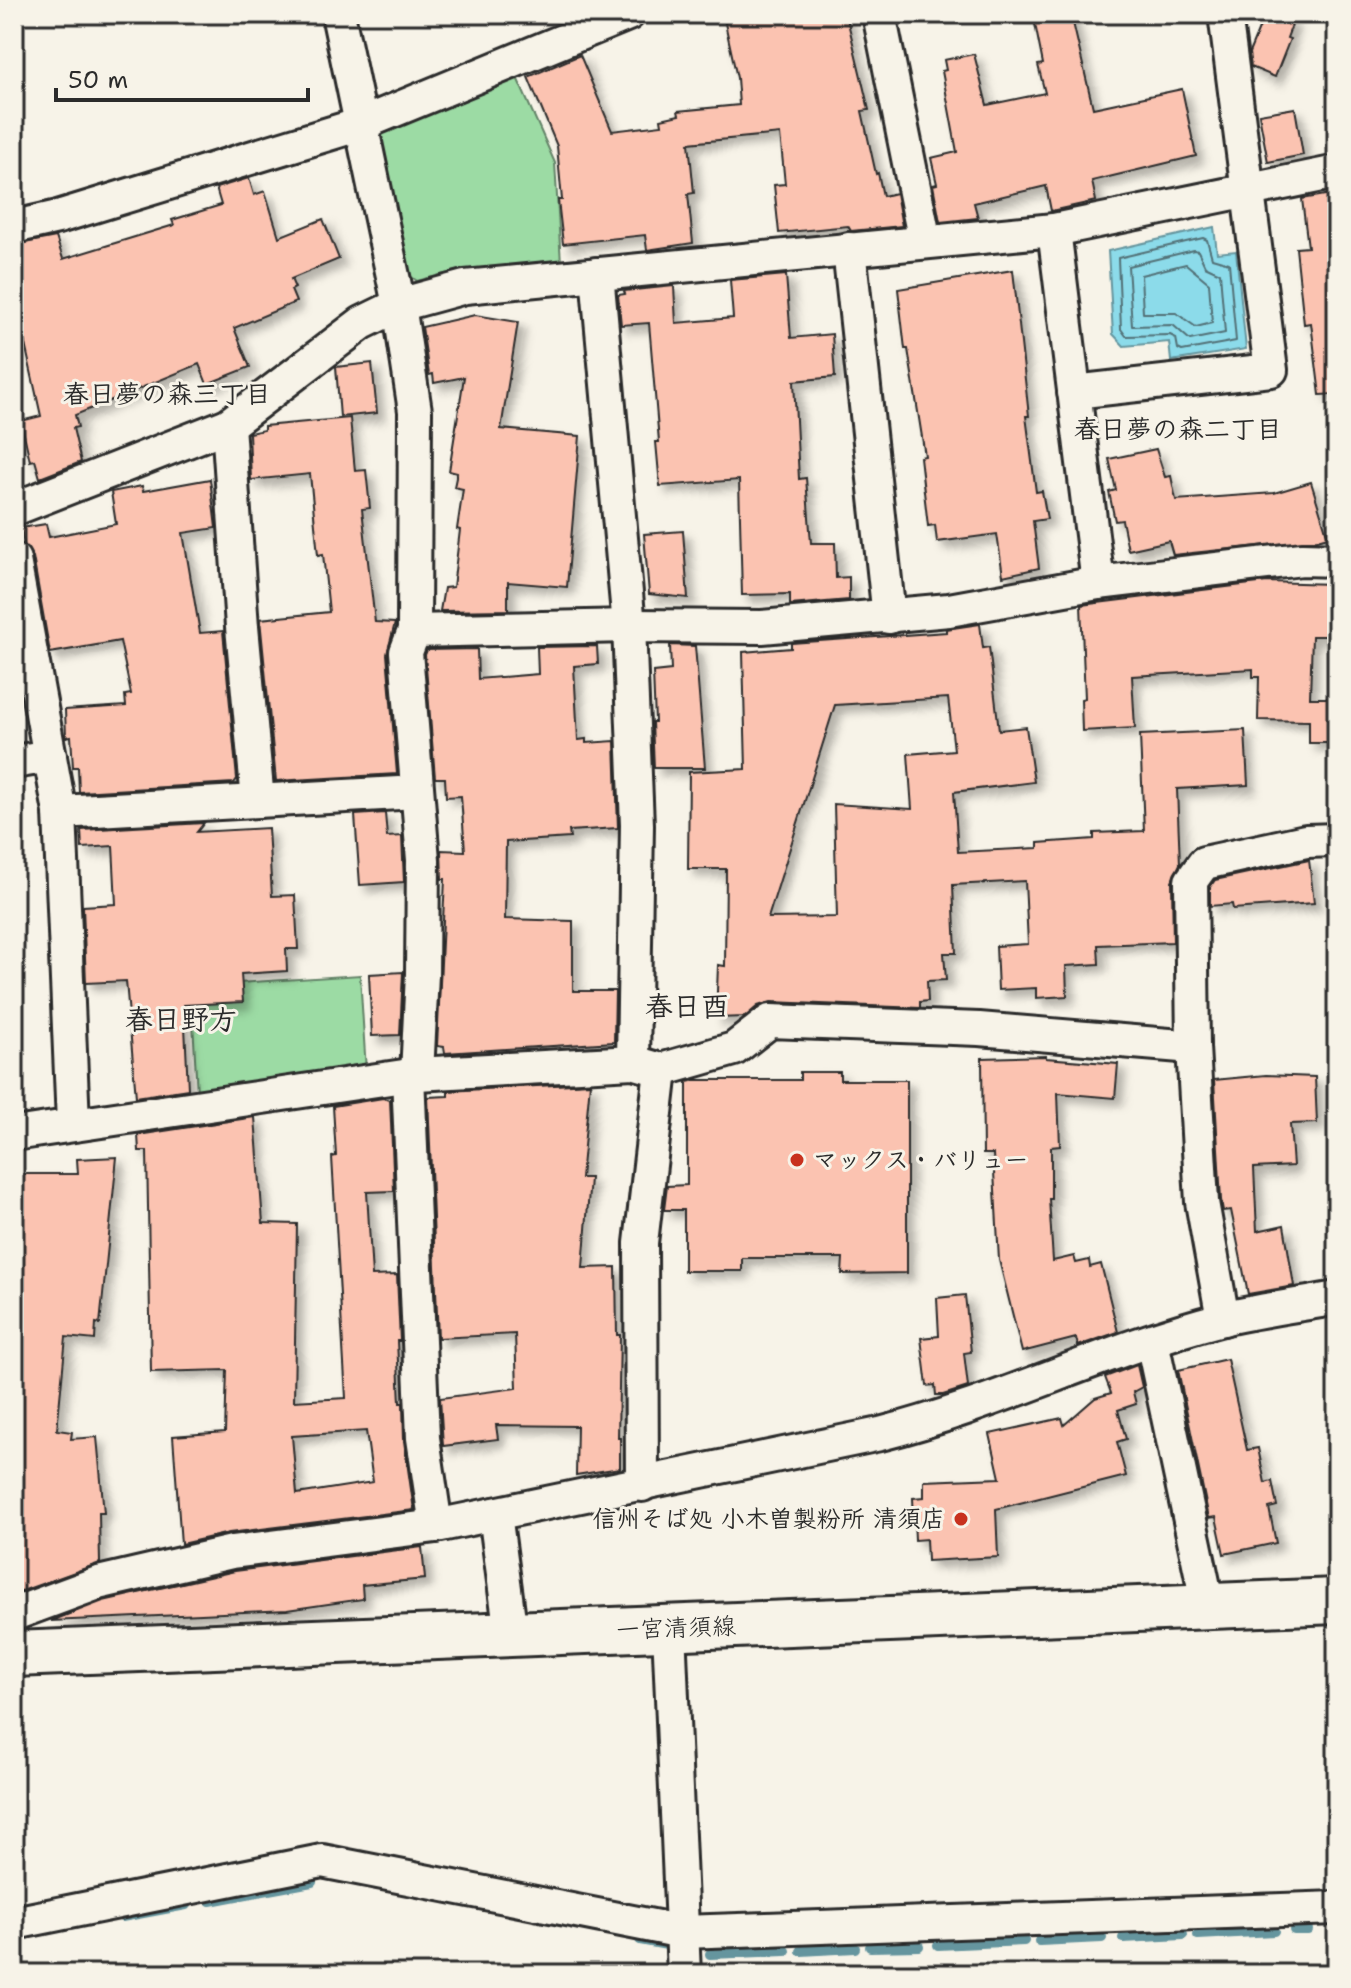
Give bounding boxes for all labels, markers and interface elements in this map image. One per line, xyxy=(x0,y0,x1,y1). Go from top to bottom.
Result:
scale bar xyxy=(56,52,308,102)
text: 50 m xyxy=(68,64,128,96)
district label: 春日夢の森三丁目 xyxy=(63,376,271,411)
district label: 春日夢の森二丁目 xyxy=(1074,411,1282,446)
district label: 春日酉 xyxy=(645,987,729,1025)
district label: 春日野方 xyxy=(125,1000,237,1038)
place label: マックス・バリュー xyxy=(813,1144,1029,1176)
marker: マックス・バリュー xyxy=(788,1151,806,1169)
place label: 信州そば処 小木曽製粉所 清須店 xyxy=(592,1503,945,1535)
marker: 信州そば処 小木曽製粉所 清須店 xyxy=(952,1510,970,1528)
street label: 一宮清須線 xyxy=(615,1610,737,1646)

